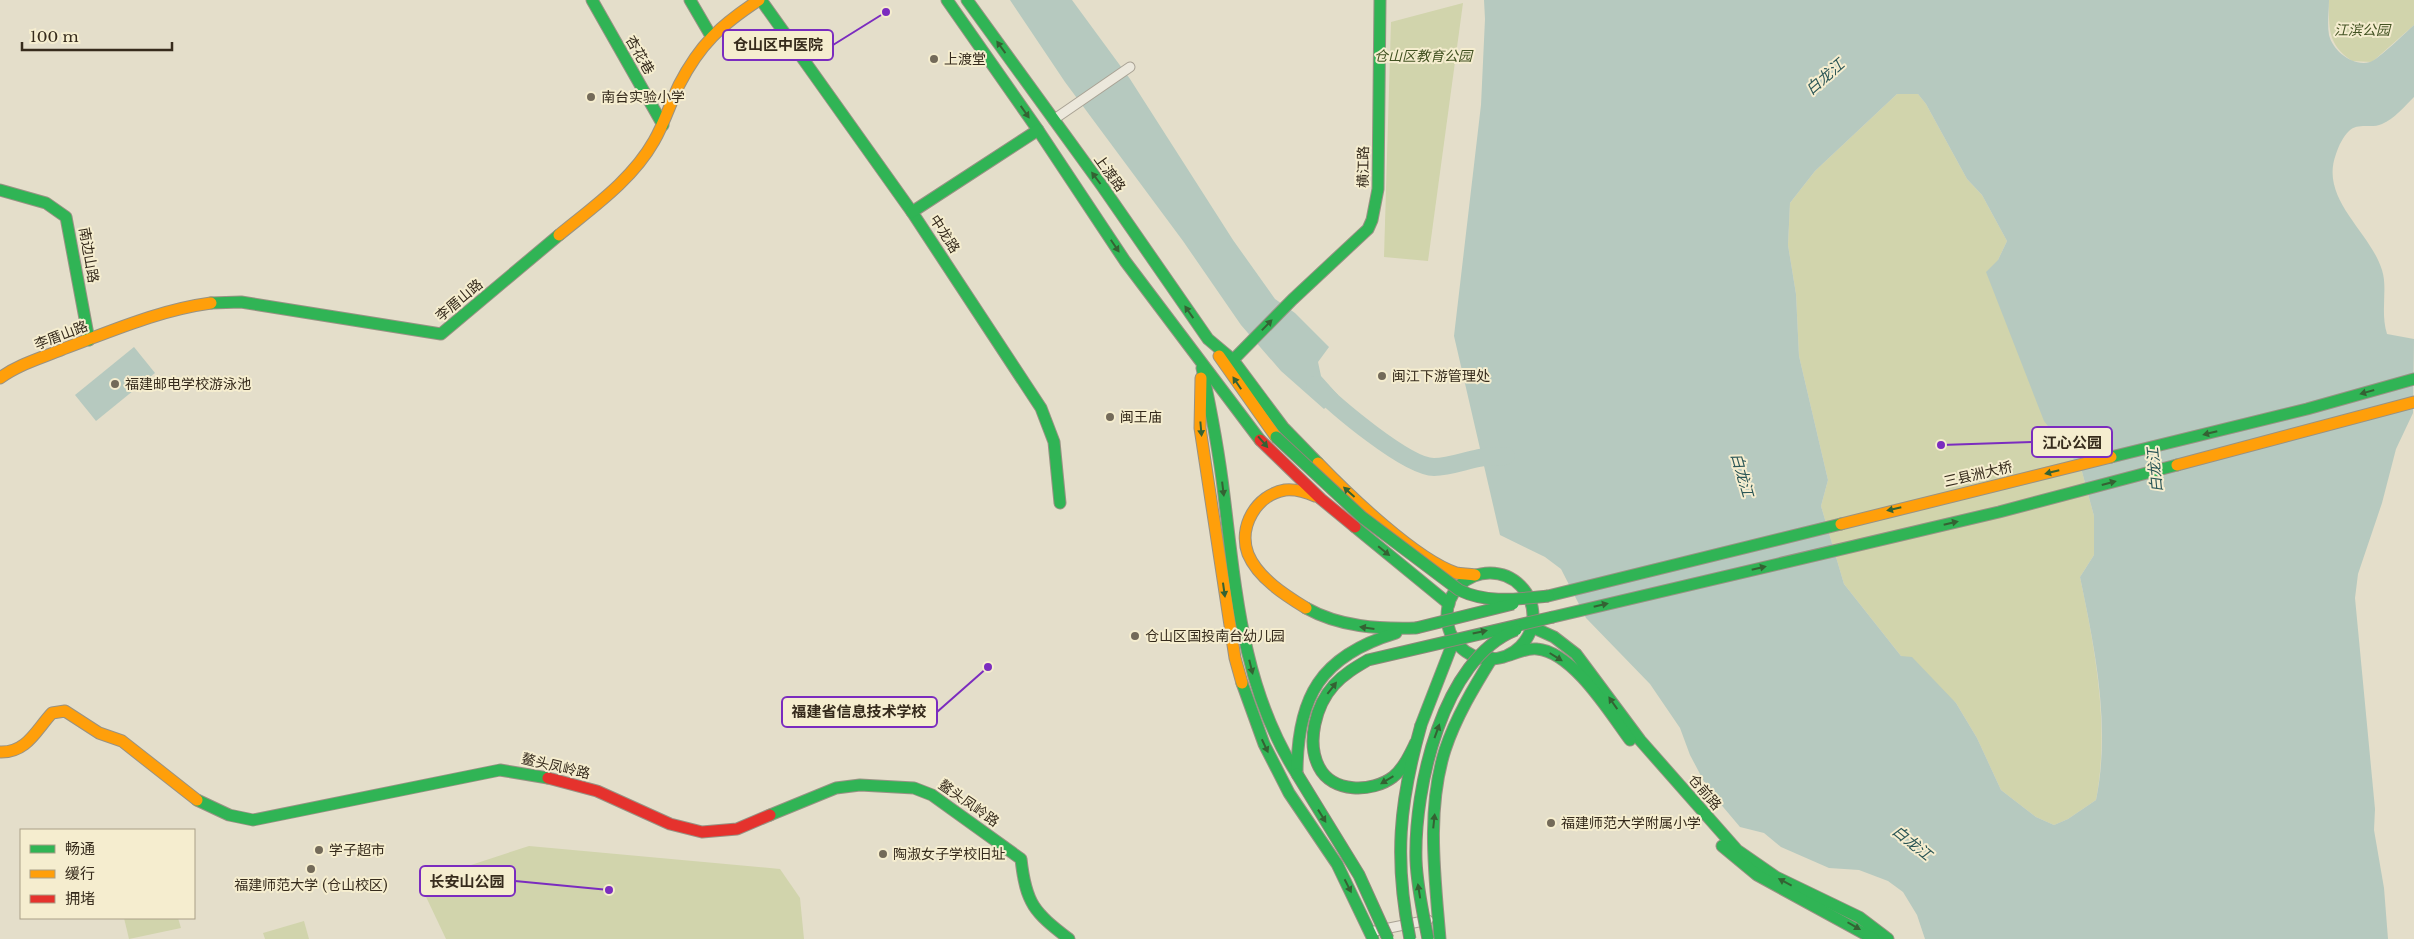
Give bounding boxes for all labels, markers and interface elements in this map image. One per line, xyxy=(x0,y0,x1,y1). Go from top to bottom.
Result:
scale bar xyxy=(22,20,172,52)
park label: 江滨公园 xyxy=(2334,21,2392,39)
text: 100 m xyxy=(30,27,79,46)
callout: 仓山区中医院 xyxy=(723,30,833,60)
street label: 杏花巷 xyxy=(622,32,658,78)
text: 仓山区中医院 xyxy=(733,35,823,54)
one-way arrow xyxy=(995,41,1006,54)
park label: 仓山区教育公园 xyxy=(1374,47,1474,65)
place label: 上渡堂 xyxy=(944,50,986,68)
marker: 上渡堂 xyxy=(928,53,940,65)
water label: 白龙江 xyxy=(1801,53,1849,99)
place label: 南台实验小学 xyxy=(601,88,685,106)
marker: 南台实验小学 xyxy=(585,91,597,103)
one-way arrow xyxy=(1020,105,1030,118)
street label: 横江路 xyxy=(1354,146,1372,188)
street label: 上渡路 xyxy=(1090,151,1130,195)
one-way arrow xyxy=(1091,171,1101,185)
street label: 中龙路 xyxy=(926,211,964,257)
street label: 南边山路 xyxy=(75,226,103,284)
one-way arrow xyxy=(1111,240,1120,253)
street label: 李厝山路 xyxy=(432,275,486,325)
one-way arrow xyxy=(1184,305,1194,318)
street label: 李厝山路 xyxy=(32,317,90,353)
one-way arrow xyxy=(1261,319,1273,331)
place label: 闽江下游管理处 xyxy=(1392,367,1490,385)
marker: 闽江下游管理处 xyxy=(1376,370,1388,382)
place label: 福建邮电学校游泳池 xyxy=(125,375,251,393)
one-way arrow xyxy=(1232,377,1242,390)
marker: 福建邮电学校游泳池 xyxy=(109,378,121,390)
one-way arrow xyxy=(2359,389,2374,397)
place label: 闽王庙 xyxy=(1120,408,1162,426)
marker: 闽王庙 xyxy=(1104,411,1116,423)
one-way arrow xyxy=(1197,421,1205,437)
callout: 江心公园 xyxy=(2032,427,2112,457)
one-way arrow xyxy=(2202,429,2217,437)
text: 江心公园 xyxy=(2042,433,2102,452)
one-way arrow xyxy=(1257,436,1269,448)
water label: 白龙江 xyxy=(2142,445,2166,493)
water label: 白龙江 xyxy=(1727,451,1758,501)
street label: 三县洲大桥 xyxy=(1942,457,2014,491)
one-way arrow xyxy=(2045,468,2060,476)
one-way arrow xyxy=(2101,478,2116,486)
one-way arrow xyxy=(1219,481,1227,497)
one-way arrow xyxy=(1343,486,1355,498)
one-way arrow xyxy=(1886,505,1901,513)
one-way arrow xyxy=(1944,519,1959,527)
one-way arrow xyxy=(1377,545,1390,556)
one-way arrow xyxy=(1751,564,1767,572)
one-way arrow xyxy=(1220,582,1228,598)
one-way arrow xyxy=(1593,601,1608,609)
one-way arrow xyxy=(1359,623,1375,631)
place label: 仓山区国投南台幼儿园 xyxy=(1145,627,1285,645)
one-way arrow xyxy=(1473,628,1488,636)
marker: 仓山区国投南台幼儿园 xyxy=(1129,630,1141,642)
one-way arrow xyxy=(1550,653,1563,662)
one-way arrow xyxy=(1247,659,1255,674)
one-way arrow xyxy=(1327,682,1337,695)
one-way arrow xyxy=(1608,696,1618,710)
callout: 福建省信息技术学校 xyxy=(782,697,937,727)
text: 福建省信息技术学校 xyxy=(791,702,927,721)
one-way arrow xyxy=(1433,723,1441,738)
one-way arrow xyxy=(1262,739,1270,753)
street label: 鳌头凤岭路 xyxy=(520,749,592,783)
street label: 仓前路 xyxy=(1684,770,1726,814)
street label: 鳌头凤岭路 xyxy=(935,776,1003,830)
one-way arrow xyxy=(1380,776,1395,784)
one-way arrow xyxy=(1318,809,1327,822)
one-way arrow xyxy=(1430,812,1438,828)
place label: 福建师范大学附属小学 xyxy=(1561,814,1701,832)
marker: 福建师范大学附属小学 xyxy=(1545,817,1557,829)
water label: 白龙江 xyxy=(1889,821,1937,865)
legend xyxy=(20,829,195,919)
text: 畅通 xyxy=(65,839,95,858)
place label: 学子超市 xyxy=(329,841,385,859)
marker: 学子超市 xyxy=(313,844,325,856)
place label: 陶淑女子学校旧址 xyxy=(893,845,1005,863)
marker: 陶淑女子学校旧址 xyxy=(877,848,889,860)
marker: 福建师范大学 (仓山校区) xyxy=(305,863,317,875)
text: 缓行 xyxy=(65,864,95,883)
callout: 长安山公园 xyxy=(420,866,515,896)
text: 长安山公园 xyxy=(429,872,505,891)
place label: 福建师范大学 (仓山校区) xyxy=(234,876,388,894)
one-way arrow xyxy=(1344,878,1352,893)
one-way arrow xyxy=(1778,878,1792,886)
one-way arrow xyxy=(1415,883,1423,899)
text: 拥堵 xyxy=(65,889,95,908)
one-way arrow xyxy=(1847,922,1861,931)

